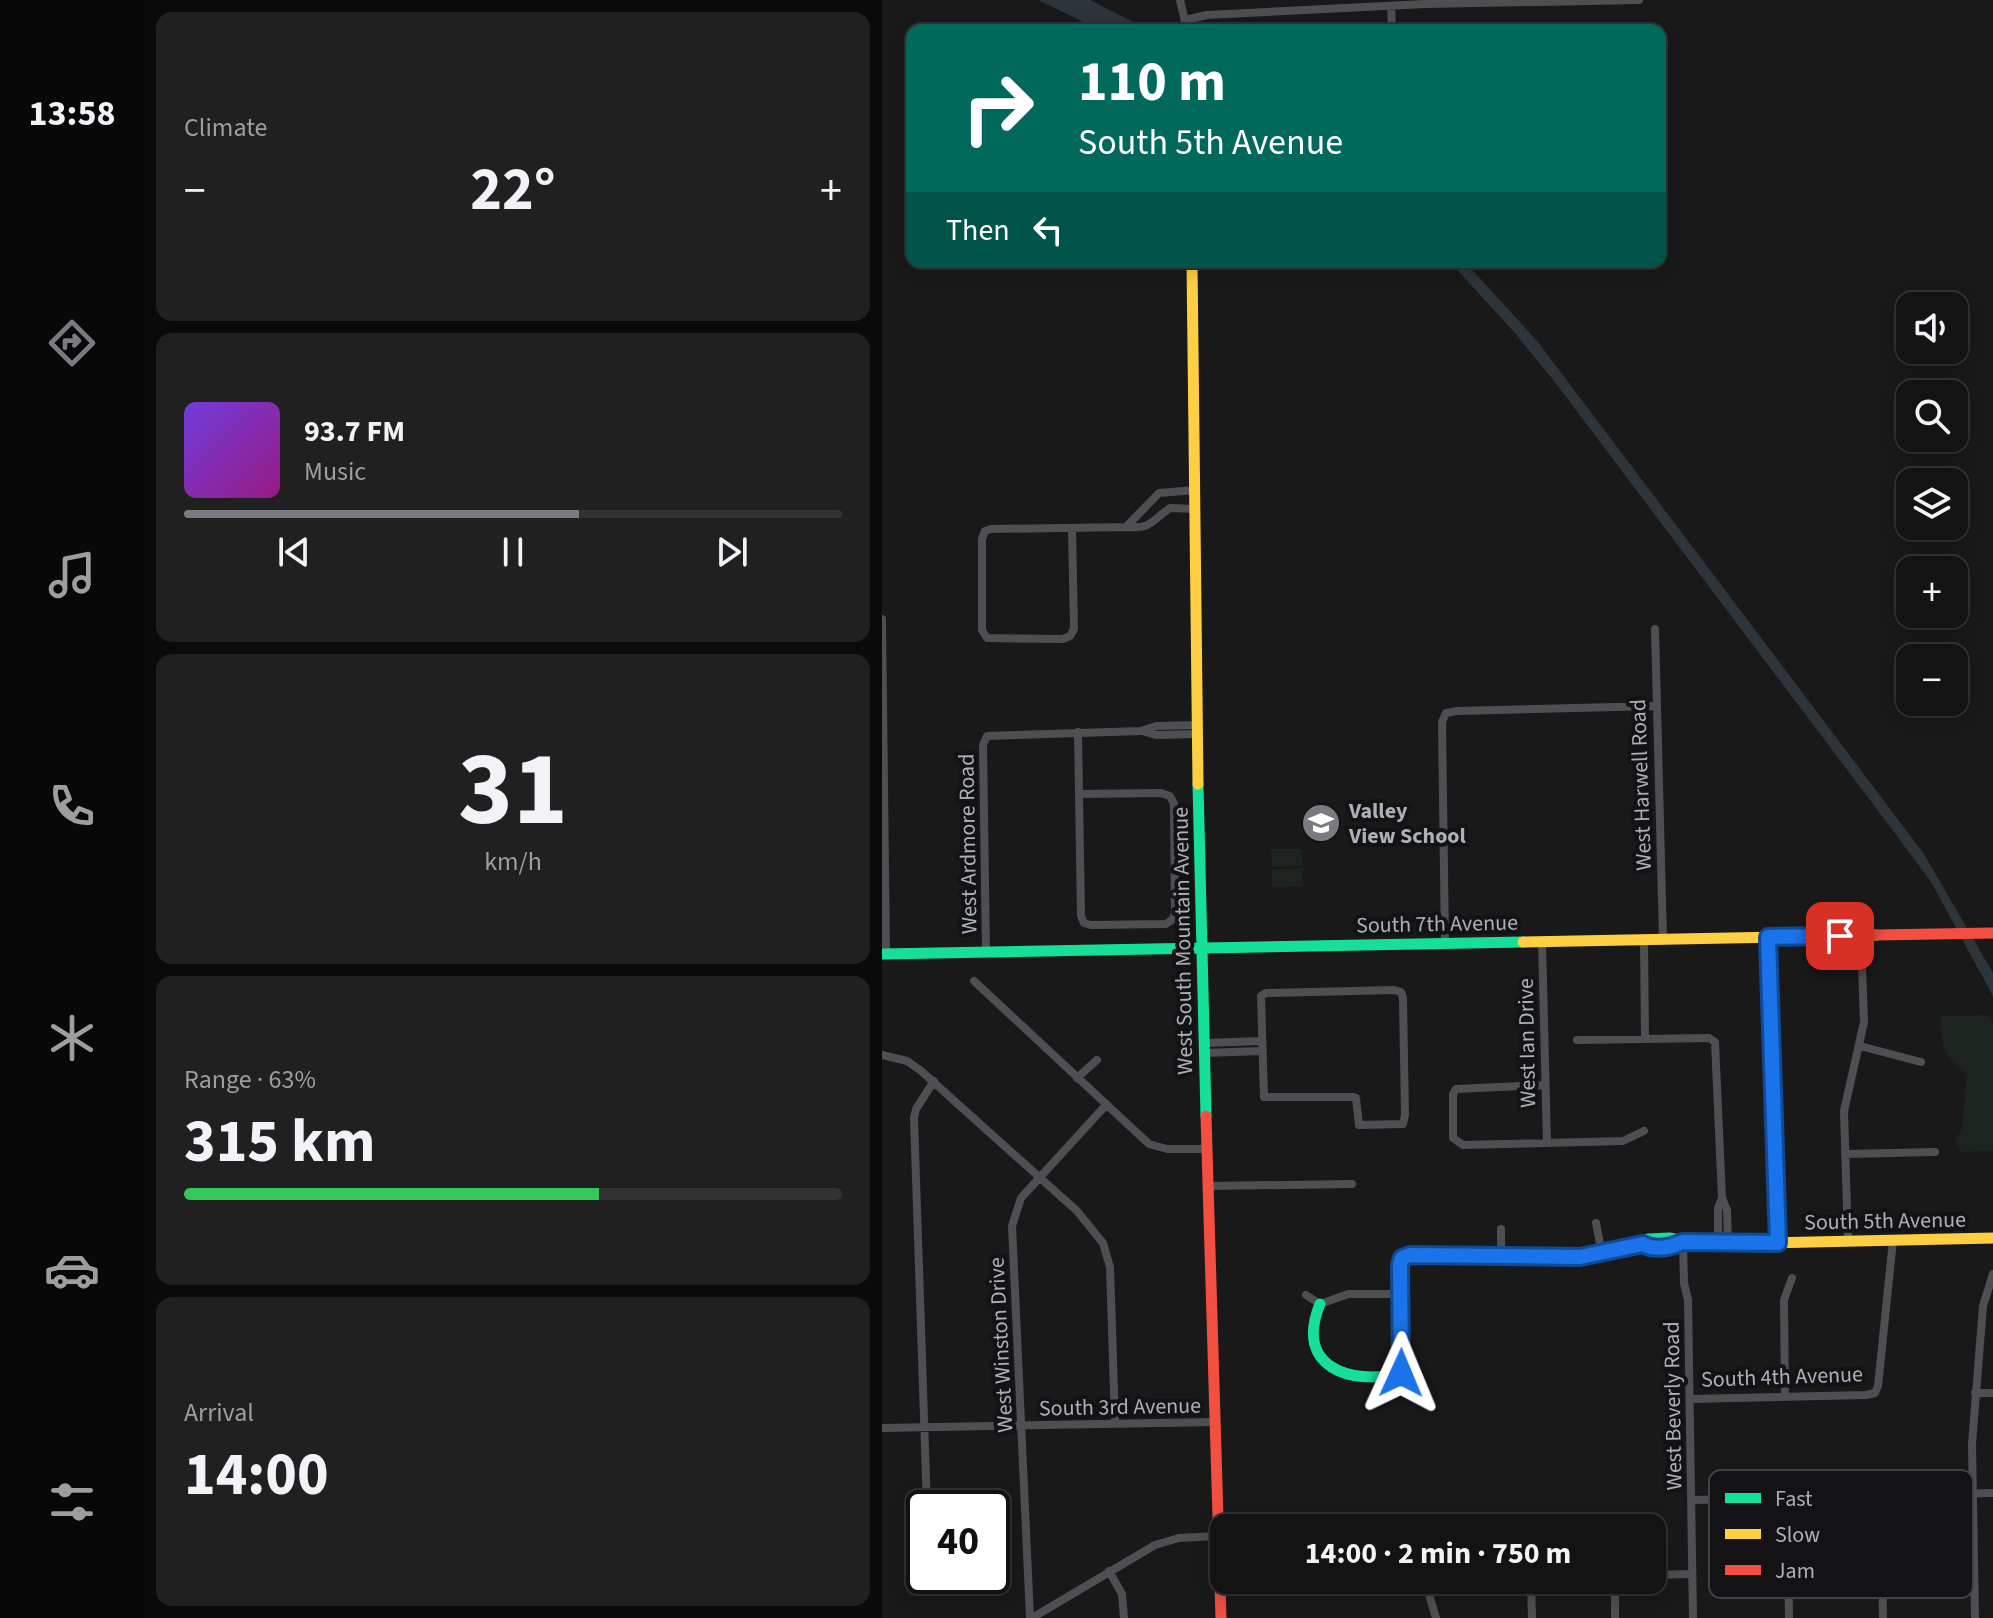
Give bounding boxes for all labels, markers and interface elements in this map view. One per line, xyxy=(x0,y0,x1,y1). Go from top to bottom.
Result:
text: 110 m xyxy=(1078,43,1226,122)
icon: right xyxy=(946,56,1050,160)
text: 13:58 xyxy=(29,88,115,139)
text: Climate xyxy=(184,109,268,146)
text: South 5th Avenue xyxy=(1078,117,1343,168)
text: 22° xyxy=(470,148,556,233)
text: − xyxy=(184,160,206,223)
text: + xyxy=(820,160,842,223)
icon: left xyxy=(1026,208,1070,252)
text: Then xyxy=(946,209,1010,252)
map controls xyxy=(1896,292,1968,716)
button: sound xyxy=(1896,292,1968,364)
icon: directions xyxy=(44,315,100,371)
button: search xyxy=(1896,380,1968,452)
text: 93.7 FM xyxy=(304,410,405,453)
text: Music xyxy=(304,453,366,490)
button: layers xyxy=(1896,468,1968,540)
icon: previous xyxy=(272,530,316,574)
icon: pause xyxy=(491,530,535,574)
icon: next xyxy=(710,530,754,574)
icon: music xyxy=(44,547,100,603)
button: + xyxy=(1896,556,1968,628)
button: − xyxy=(1896,644,1968,716)
street label: West Harwell Road xyxy=(1622,699,1660,871)
text: 31 xyxy=(458,717,568,865)
street label: West Ardmore Road xyxy=(950,753,986,934)
icon: phone xyxy=(44,778,100,834)
place label: Valley View School xyxy=(1348,795,1467,852)
school or university icon: Valley View School xyxy=(1300,802,1342,844)
street label: West South Mountain Avenue xyxy=(1165,807,1201,1075)
text: km/h xyxy=(484,843,542,880)
pin xyxy=(1806,902,1874,970)
street label: South 7th Avenue xyxy=(1356,907,1518,941)
icon: arrive xyxy=(1818,914,1862,958)
street label: West Ian Drive xyxy=(1510,978,1544,1108)
icon: climate xyxy=(44,1010,100,1066)
text: Range · 63% xyxy=(184,1061,316,1098)
text: 315 km xyxy=(184,1100,375,1185)
street label: South 5th Avenue xyxy=(1804,1204,1966,1238)
icon: car xyxy=(44,1242,100,1298)
street label: West Winston Drive xyxy=(980,1256,1022,1433)
street label: West Beverly Road xyxy=(1656,1321,1690,1491)
position arrow xyxy=(1359,1331,1443,1415)
street label: South 4th Avenue xyxy=(1701,1358,1864,1396)
street label: South 3rd Avenue xyxy=(1039,1390,1201,1424)
text: Arrival xyxy=(184,1394,254,1431)
text: 14:00 xyxy=(184,1433,329,1518)
legend xyxy=(1709,1470,1973,1598)
icon: filters xyxy=(44,1474,100,1530)
text: Fast xyxy=(1775,1483,1813,1515)
speed limit sign: 40 xyxy=(906,1490,1010,1594)
text: Slow xyxy=(1775,1519,1820,1551)
text: 14:00 · 2 min · 750 m xyxy=(1305,1532,1571,1575)
text: Jam xyxy=(1775,1555,1815,1587)

